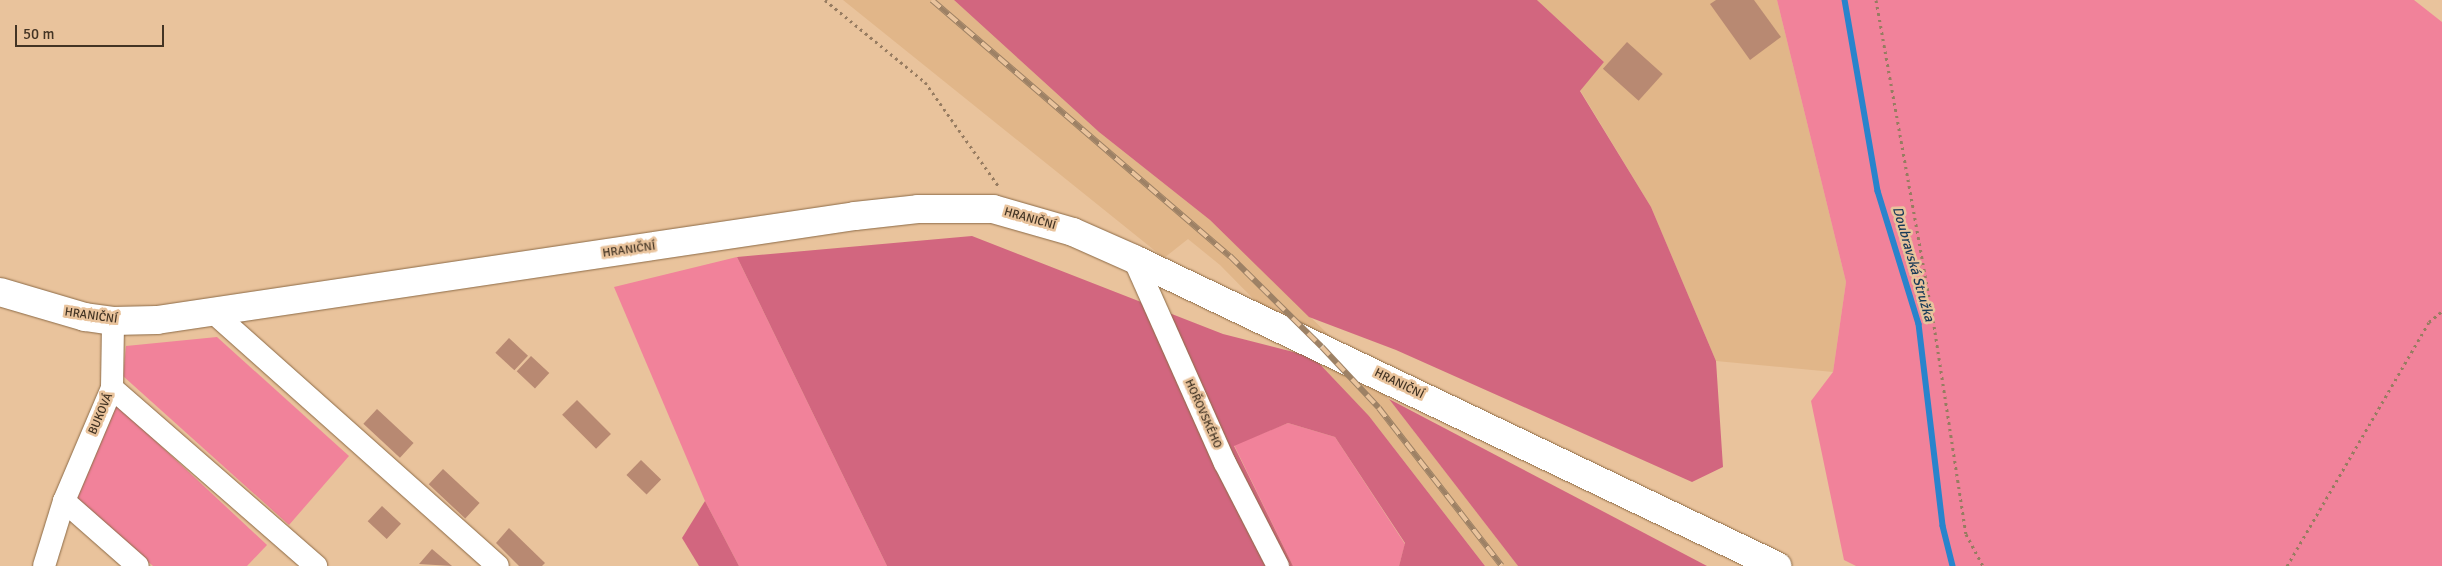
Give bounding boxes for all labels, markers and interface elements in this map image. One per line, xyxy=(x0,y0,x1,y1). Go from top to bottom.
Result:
scale bar xyxy=(18,15,166,47)
text: 50 m xyxy=(23,25,54,43)
street label: HRANIČNÍ xyxy=(1002,205,1058,233)
water label: Doubravská Stružka xyxy=(1889,205,1937,323)
street label: HRANIČNÍ xyxy=(602,239,656,261)
street label: HRANIČNÍ xyxy=(64,305,118,327)
street label: HRANIČNÍ xyxy=(1372,366,1426,402)
street label: HOŘOVSKÉHO xyxy=(1181,377,1225,451)
street label: BUKOVÁ xyxy=(86,391,116,437)

